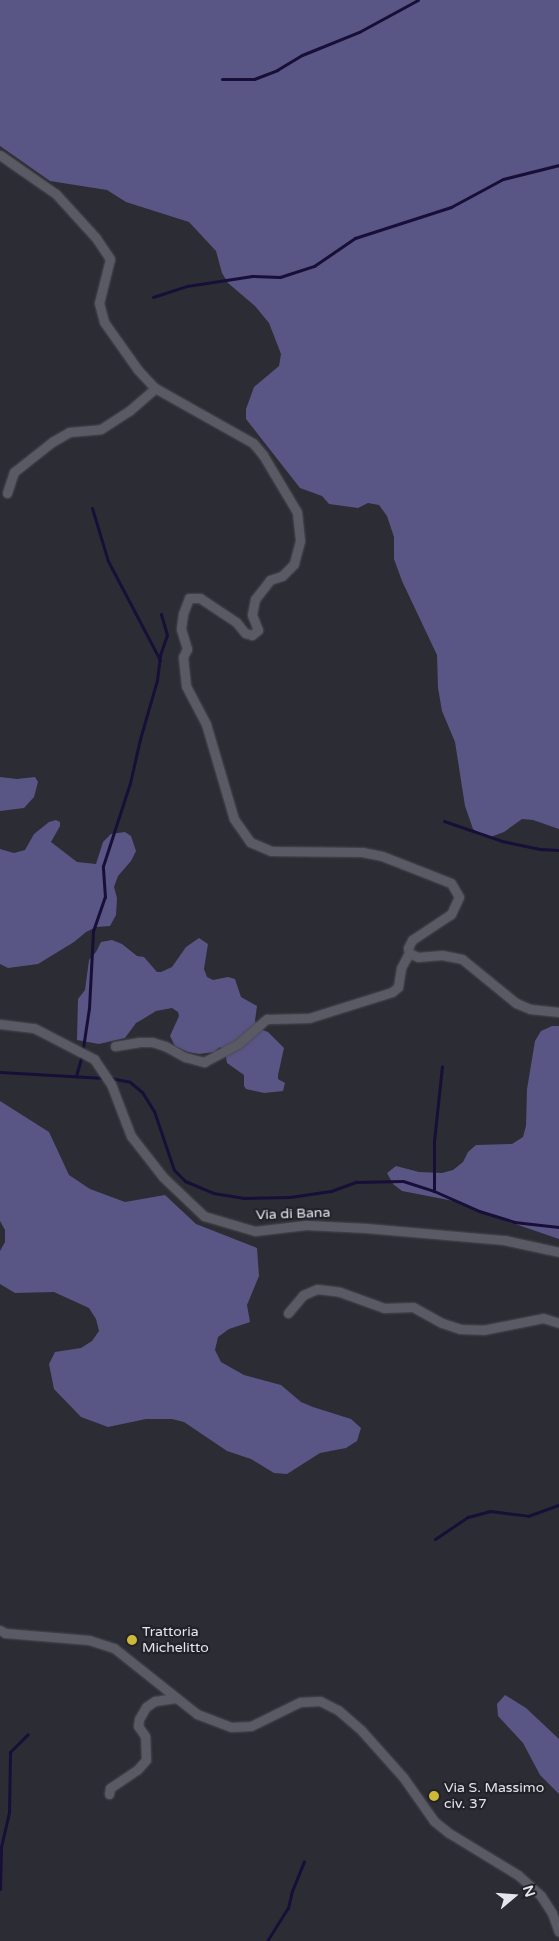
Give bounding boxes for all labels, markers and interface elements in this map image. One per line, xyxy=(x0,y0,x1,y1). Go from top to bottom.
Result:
street label: Via di Bana xyxy=(255,1204,331,1224)
place label: Trattoria Michelitto xyxy=(142,1624,209,1656)
marker: Trattoria Michelitto xyxy=(126,1634,138,1646)
place label: Via S. Massimo civ. 37 xyxy=(444,1780,544,1812)
marker: Via S. Massimo civ. 37 xyxy=(428,1790,440,1802)
north arrow xyxy=(489,1871,539,1921)
text: N xyxy=(519,1883,539,1899)

